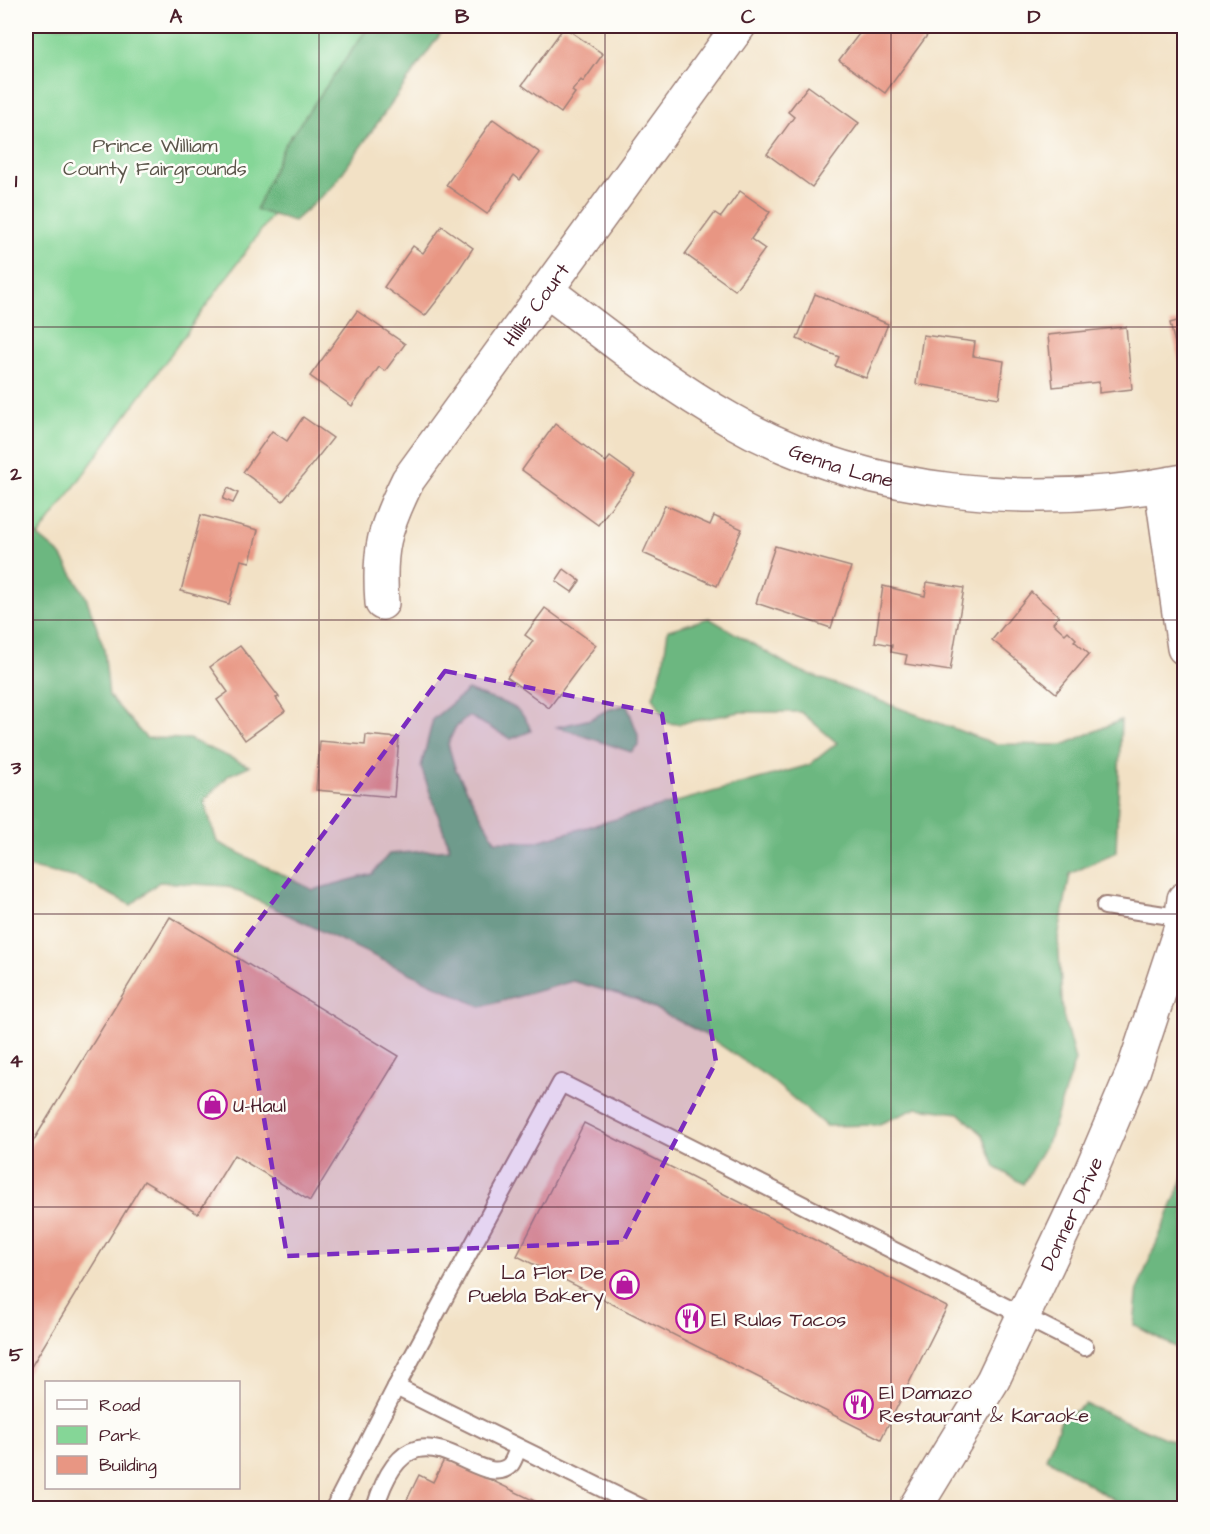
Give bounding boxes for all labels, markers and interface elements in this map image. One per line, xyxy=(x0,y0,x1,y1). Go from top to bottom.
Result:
text: A xyxy=(170,3,183,31)
text: B xyxy=(455,3,470,31)
text: C xyxy=(741,3,756,31)
text: D xyxy=(1028,3,1041,31)
park label: Prince William County Fairgrounds xyxy=(63,132,247,184)
text: 1 xyxy=(15,167,18,195)
street label: Hillis Court xyxy=(497,258,577,353)
street label: Genna Lane xyxy=(785,437,896,495)
text: 2 xyxy=(9,460,22,488)
text: 3 xyxy=(10,754,22,782)
text: 4 xyxy=(9,1047,23,1075)
shop icon: U-Haul xyxy=(196,1089,228,1121)
place label: U-Haul xyxy=(233,1092,286,1120)
street label: Donner Drive xyxy=(1034,1152,1110,1275)
place label: La Flor De Puebla Bakery xyxy=(468,1259,604,1311)
shop icon: La Flor De Puebla Bakery xyxy=(609,1268,641,1300)
restaurant icon: El Rulas Tacos xyxy=(674,1303,706,1335)
place label: El Rulas Tacos xyxy=(711,1306,846,1334)
text: 5 xyxy=(9,1341,24,1369)
place label: El Damazo Restaurant & Karaoke xyxy=(879,1379,1089,1430)
legend xyxy=(45,1381,240,1489)
restaurant icon: El Damazo Restaurant & Karaoke xyxy=(842,1388,874,1420)
text: Road xyxy=(99,1393,140,1418)
text: Park xyxy=(99,1423,141,1448)
text: Building xyxy=(99,1453,157,1479)

